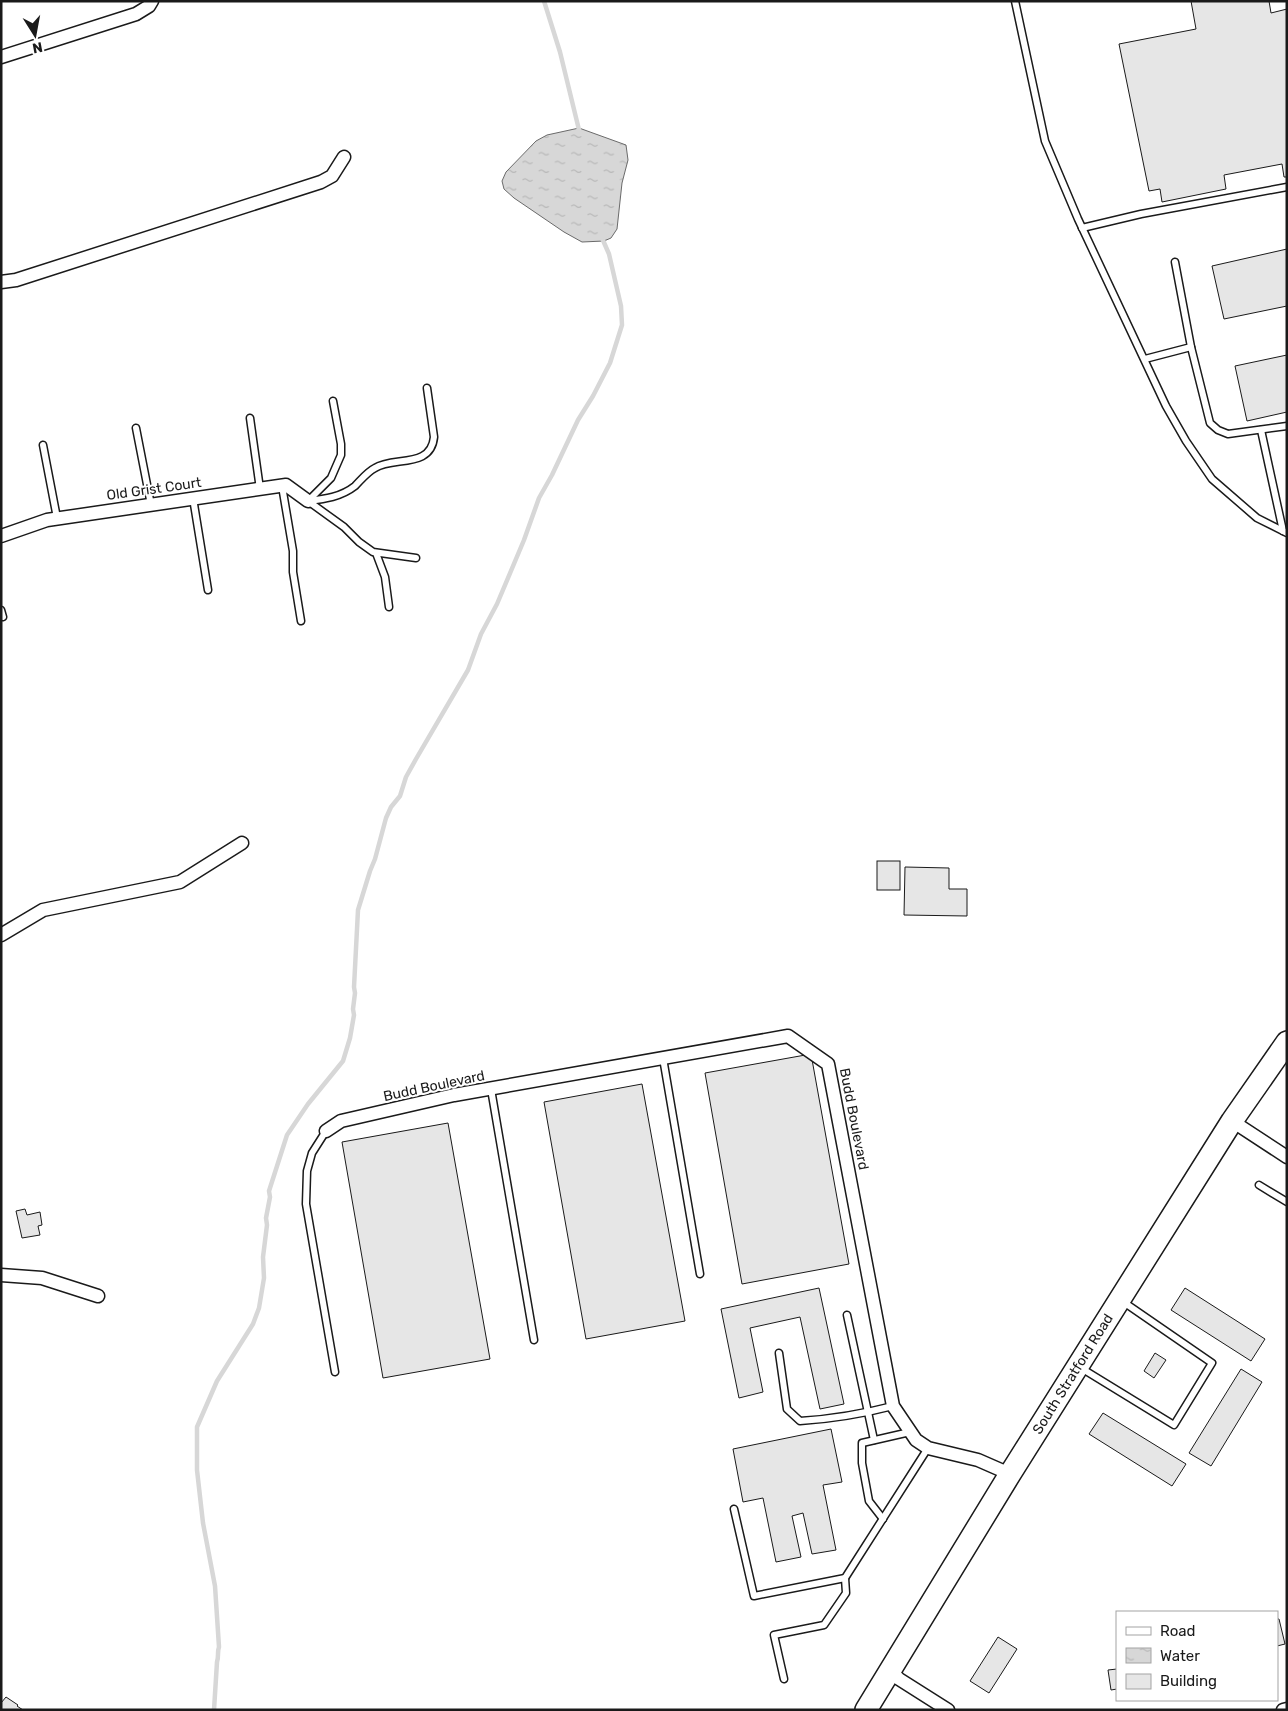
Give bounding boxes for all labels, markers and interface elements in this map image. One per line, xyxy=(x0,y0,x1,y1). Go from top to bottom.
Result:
north arrow xyxy=(10,10,60,60)
text: N xyxy=(31,38,44,57)
street label: Old Grist Court xyxy=(106,474,203,504)
street label: Budd Boulevard xyxy=(382,1067,486,1105)
street label: Budd Boulevard xyxy=(836,1067,872,1171)
street label: South Stratford Road xyxy=(1029,1311,1117,1437)
legend xyxy=(1116,1611,1278,1701)
text: Road xyxy=(1160,1622,1196,1640)
text: Water xyxy=(1160,1647,1200,1665)
text: Building xyxy=(1160,1672,1217,1690)

